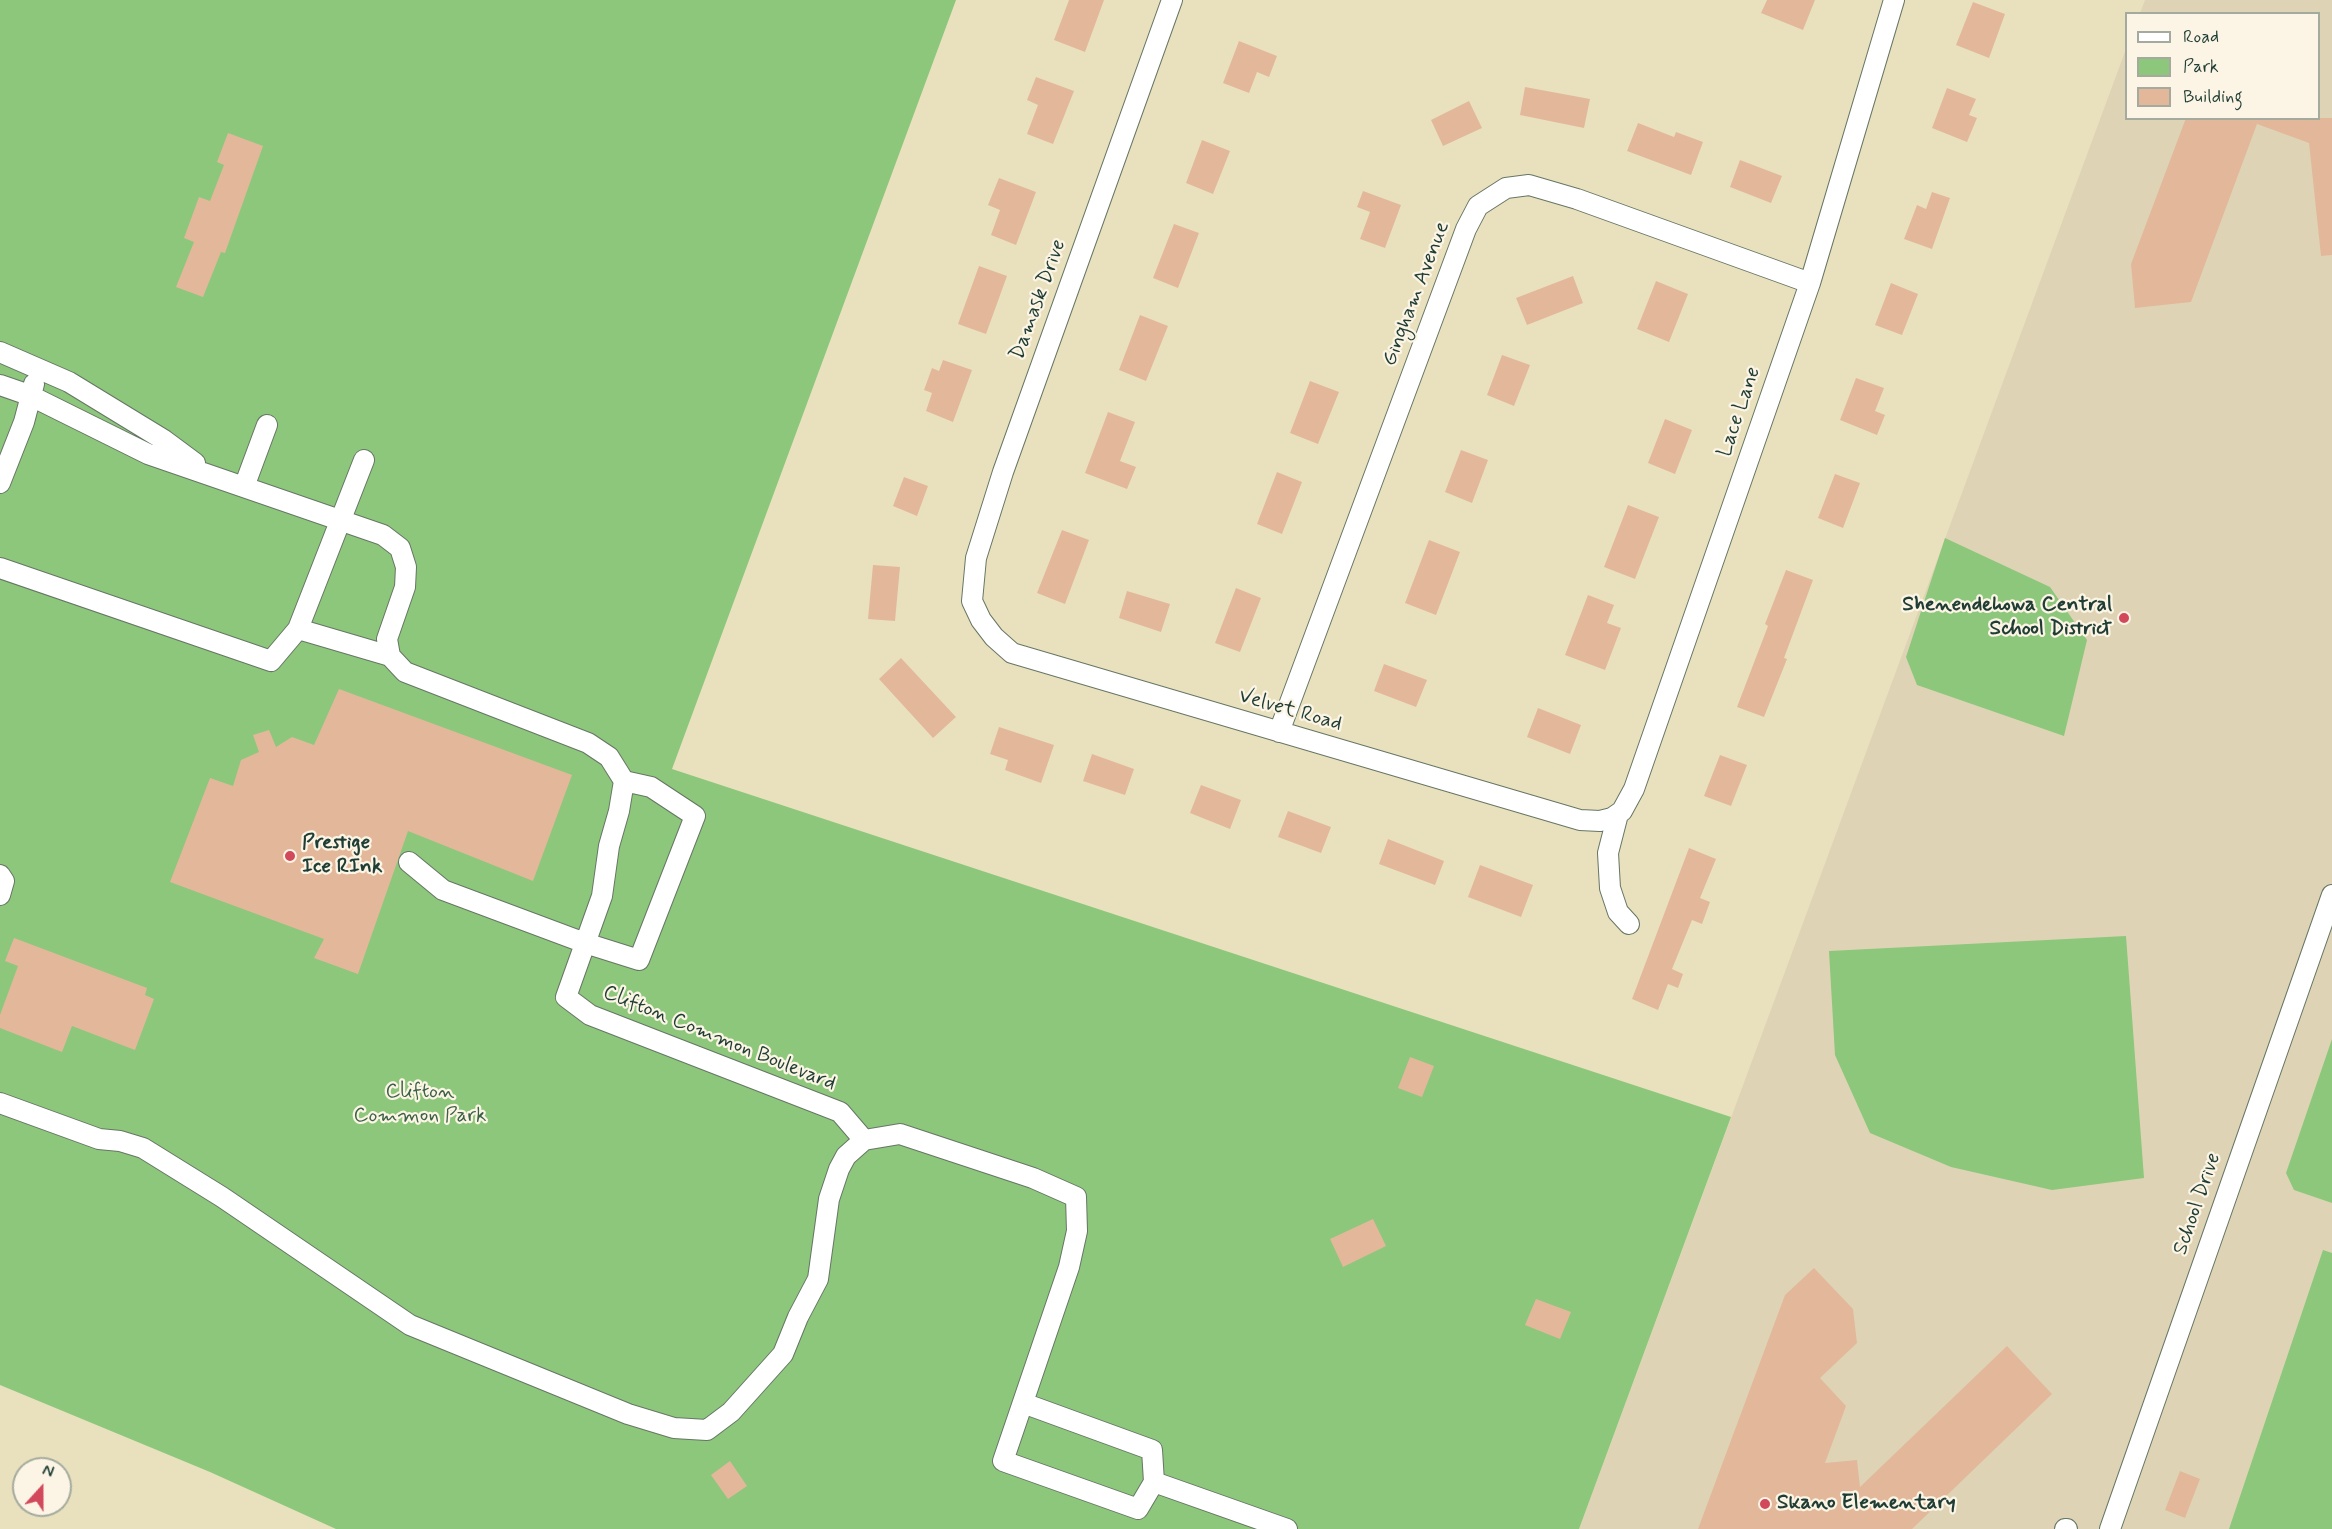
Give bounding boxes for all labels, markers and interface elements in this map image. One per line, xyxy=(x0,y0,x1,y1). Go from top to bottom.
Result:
legend xyxy=(2125,12,2320,120)
text: Road xyxy=(2183,25,2219,49)
text: Park xyxy=(2183,55,2219,79)
text: Building xyxy=(2183,85,2243,109)
street label: Gingham Avenue xyxy=(1378,218,1456,370)
street label: Damask Drive xyxy=(1006,236,1072,364)
street label: Lace Lane xyxy=(1713,364,1767,460)
place label: Shenendehowa Central School District xyxy=(1902,593,2112,643)
marker: Shenendehowa Central School District xyxy=(2117,611,2131,625)
street label: Velvet Road xyxy=(1236,684,1344,738)
place label: Prestige Ice RInk xyxy=(302,831,382,881)
marker: Prestige Ice RInk xyxy=(283,849,297,863)
street label: Clifton Common Boulevard xyxy=(599,981,839,1097)
park label: Clifton Common Park xyxy=(354,1080,486,1130)
street label: School Drive xyxy=(2169,1150,2227,1258)
north arrow xyxy=(12,1457,72,1517)
text: N xyxy=(39,1460,57,1483)
place label: Skano Elementary xyxy=(1777,1491,1956,1517)
marker: Skano Elementary xyxy=(1758,1497,1772,1511)

